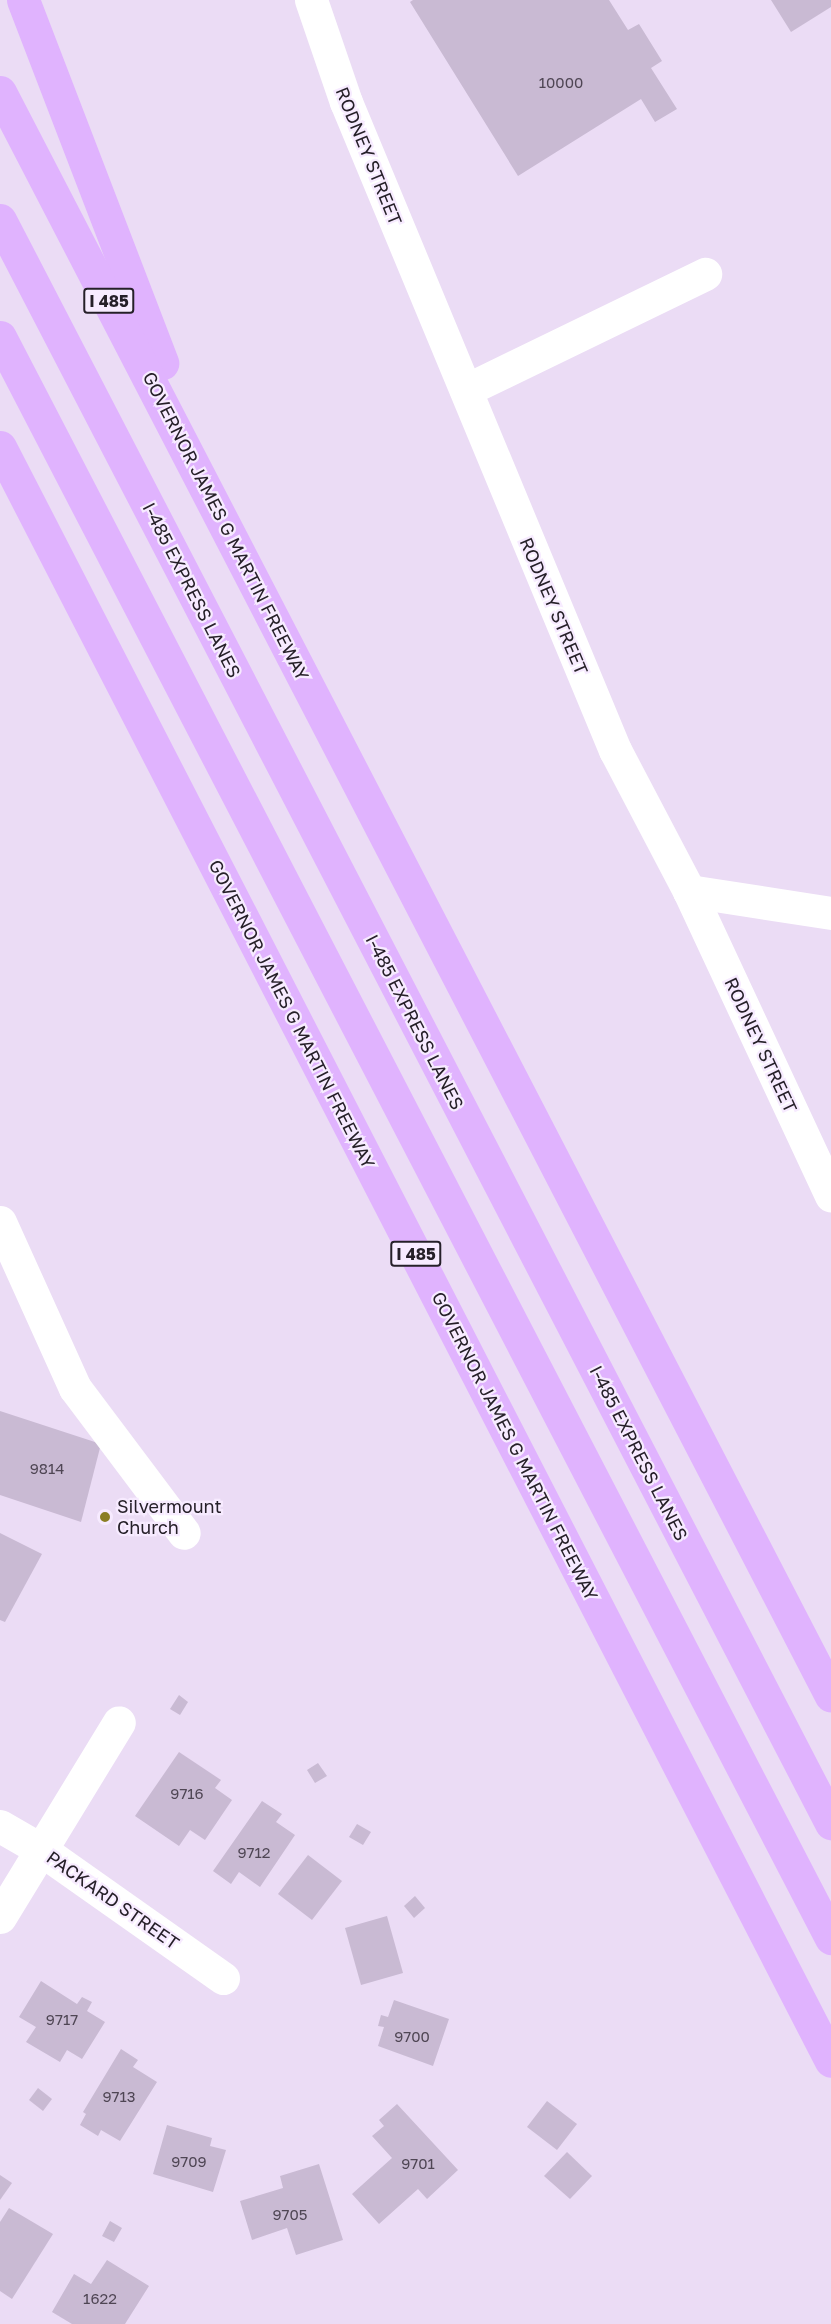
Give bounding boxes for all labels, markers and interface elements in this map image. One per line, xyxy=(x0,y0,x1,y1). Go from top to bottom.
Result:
house number: 10000 xyxy=(539,74,583,92)
street label: RODNEY STREET xyxy=(331,84,407,228)
road number: I 485 xyxy=(82,288,136,314)
street label: GOVERNOR JAMES G MARTIN FREEWAY xyxy=(138,368,314,684)
street label: I-485 EXPRESS LANES xyxy=(138,499,246,681)
street label: RODNEY STREET xyxy=(515,534,593,678)
street label: GOVERNOR JAMES G MARTIN FREEWAY xyxy=(204,856,380,1172)
street label: I-485 EXPRESS LANES xyxy=(361,931,469,1113)
street label: RODNEY STREET xyxy=(720,974,802,1116)
road number: I 485 xyxy=(389,1241,443,1267)
street label: GOVERNOR JAMES G MARTIN FREEWAY xyxy=(427,1288,603,1604)
street label: I-485 EXPRESS LANES xyxy=(585,1362,693,1544)
house number: 9814 xyxy=(30,1460,64,1478)
place label: Silvermount Church xyxy=(117,1496,222,1538)
marker: Silvermount Church xyxy=(98,1510,112,1524)
house number: 9716 xyxy=(170,1785,204,1803)
house number: 9712 xyxy=(238,1844,270,1862)
street label: PACKARD STREET xyxy=(43,1846,183,1954)
house number: 9717 xyxy=(46,2011,78,2029)
house number: 9700 xyxy=(394,2028,430,2046)
house number: 9713 xyxy=(102,2088,136,2106)
house number: 9709 xyxy=(171,2153,207,2171)
house number: 9701 xyxy=(401,2155,435,2173)
house number: 9705 xyxy=(272,2206,308,2224)
house number: 1622 xyxy=(83,2290,117,2308)

